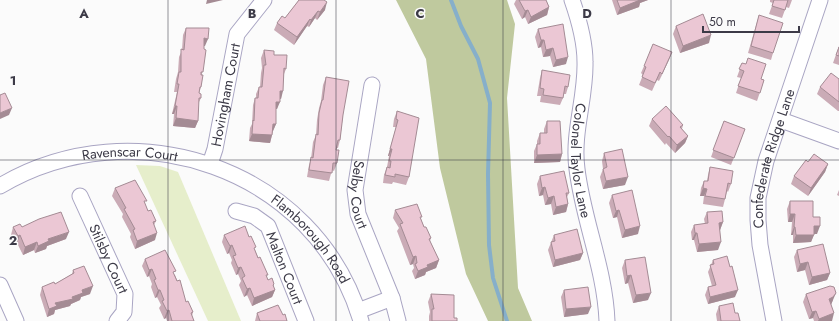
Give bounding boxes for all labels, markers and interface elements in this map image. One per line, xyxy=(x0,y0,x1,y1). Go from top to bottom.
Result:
text: A xyxy=(78,4,89,23)
text: B xyxy=(248,4,257,23)
text: C xyxy=(415,4,425,23)
text: D xyxy=(582,4,592,23)
scale bar xyxy=(703,8,799,34)
text: 50 m xyxy=(709,13,736,31)
street label: Hovingham Court xyxy=(206,41,245,148)
text: 1 xyxy=(10,71,16,90)
street label: Confederate Ridge Lane xyxy=(748,86,800,229)
street label: Colonel Taylor Lane xyxy=(566,102,596,220)
street label: Ravenscar Court xyxy=(80,141,180,166)
street label: Selby Court xyxy=(345,159,373,232)
street label: Flamborough Road xyxy=(267,189,355,287)
street label: Stilsby Court xyxy=(84,221,134,297)
street label: Malton Court xyxy=(261,229,309,308)
text: 2 xyxy=(9,231,17,250)

